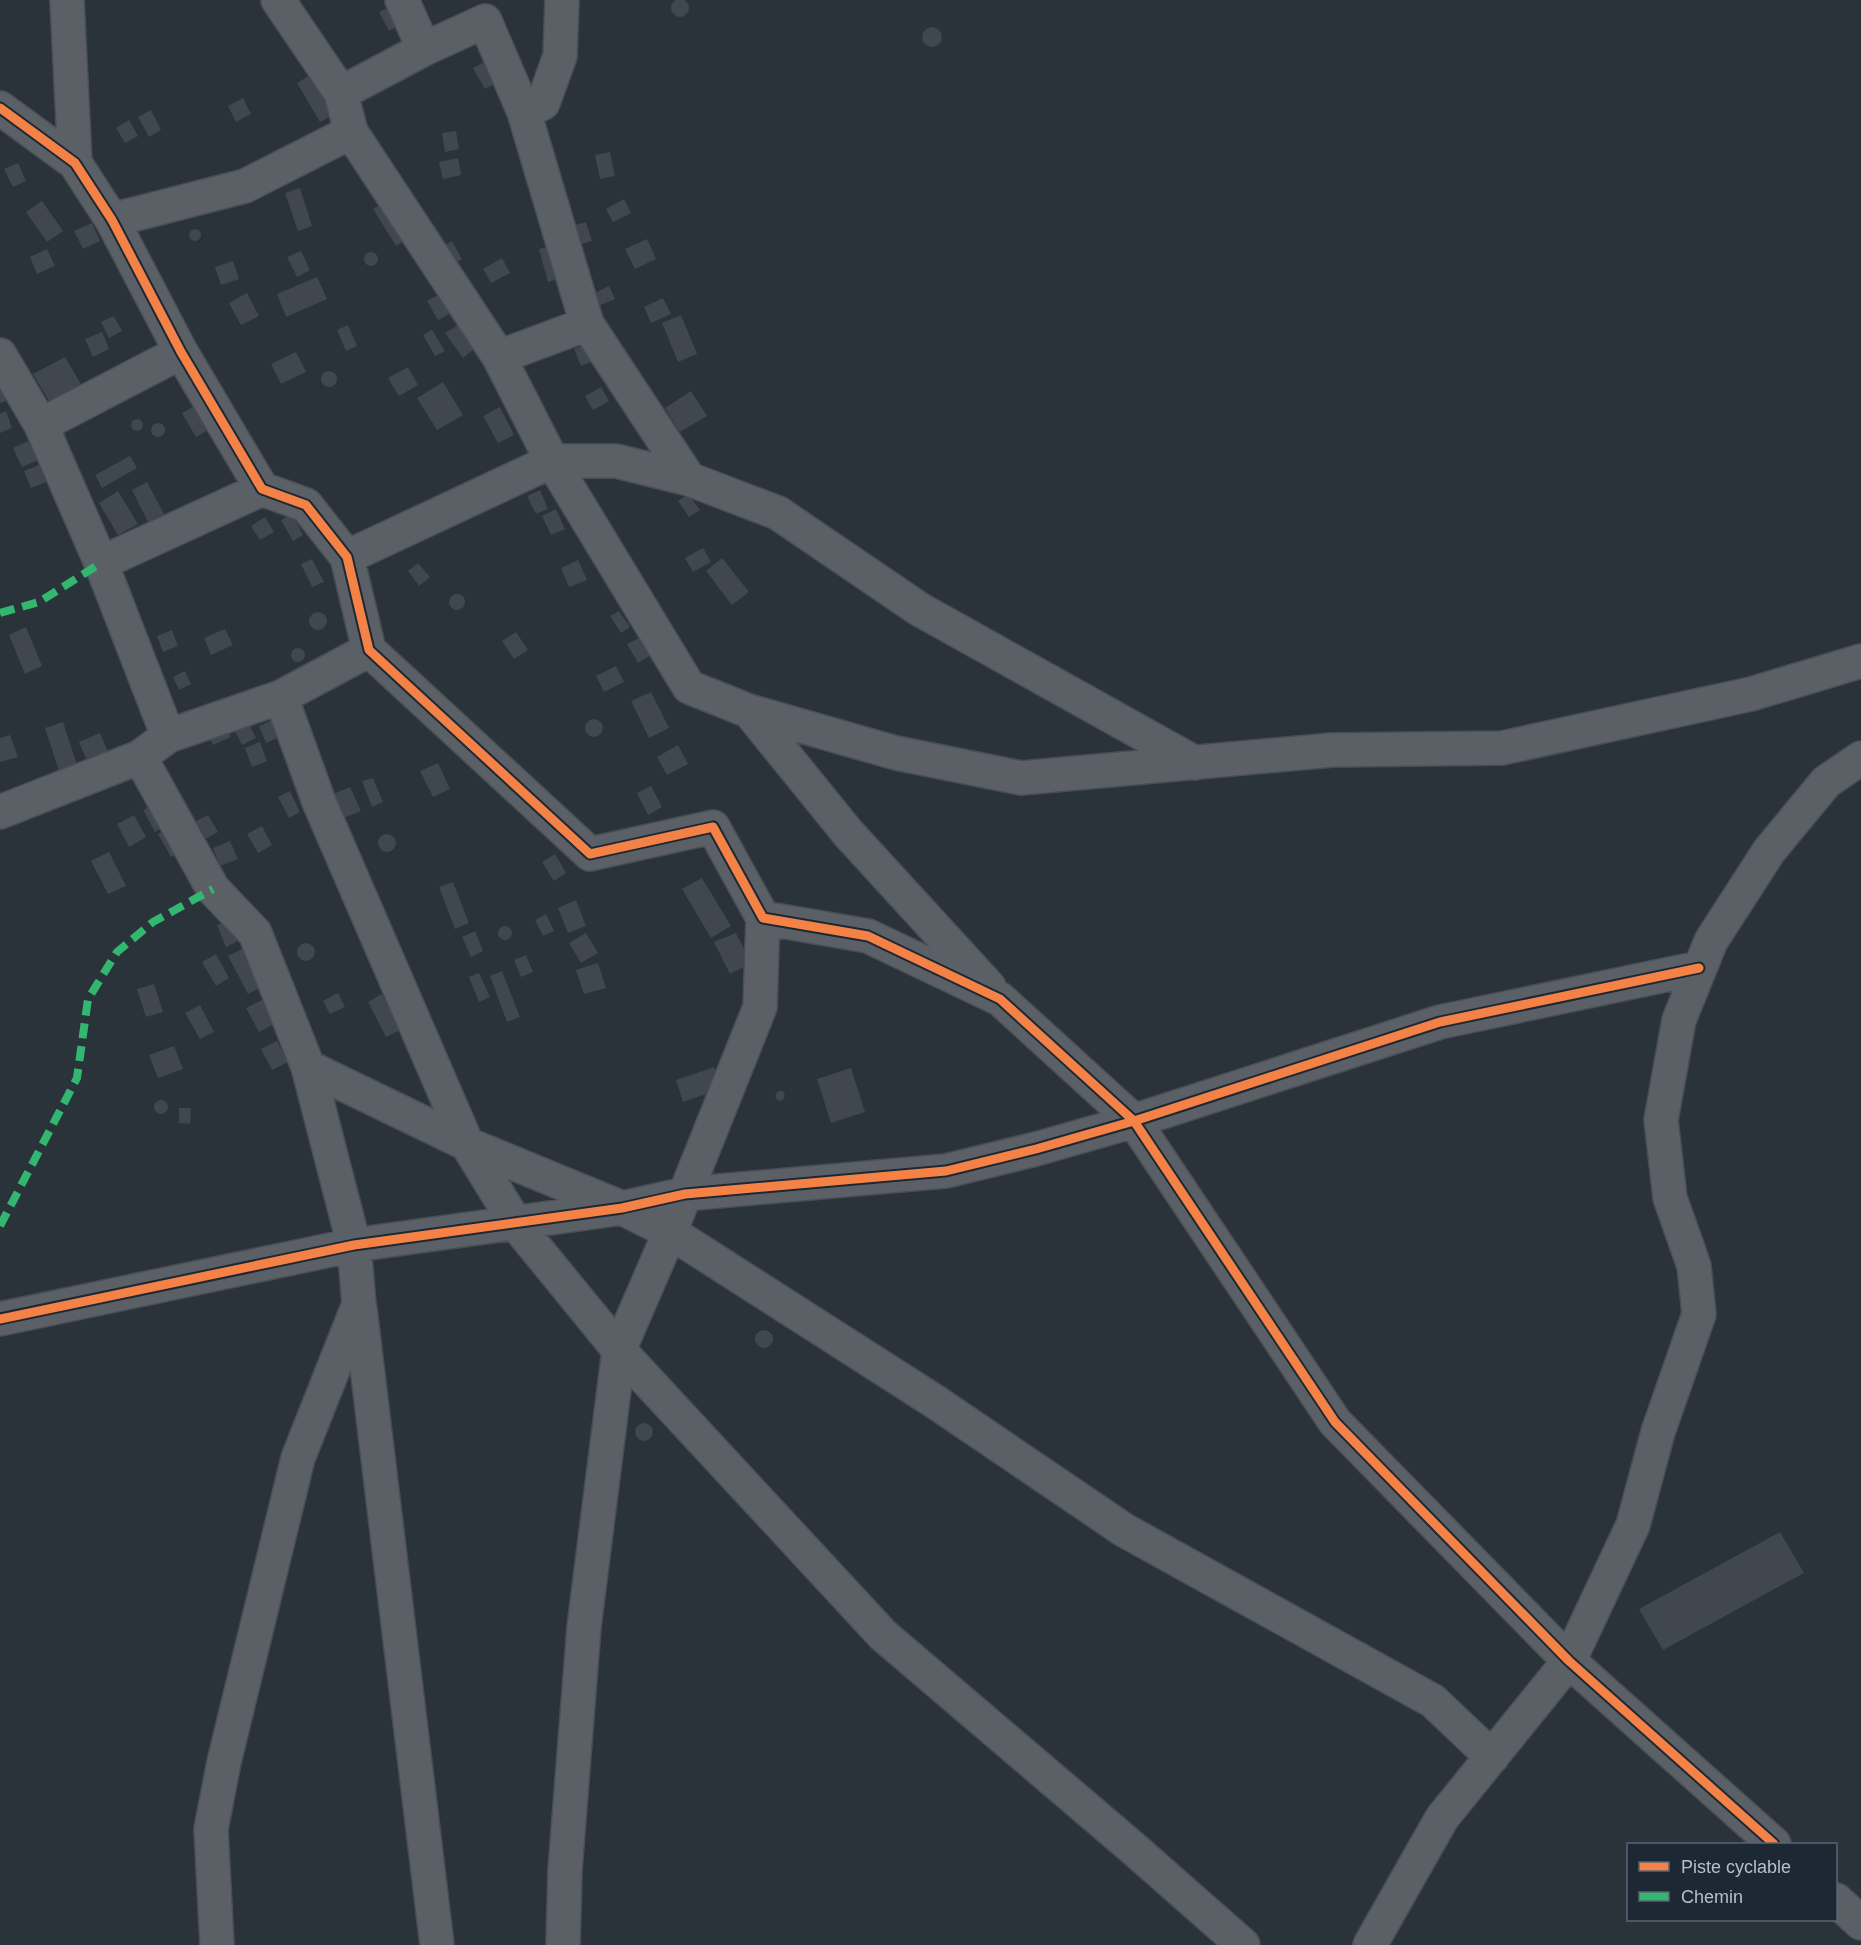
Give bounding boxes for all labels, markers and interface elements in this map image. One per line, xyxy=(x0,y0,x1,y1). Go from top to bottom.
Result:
legend xyxy=(1627,1843,1837,1921)
text: Piste cyclable xyxy=(1681,1857,1791,1877)
text: Chemin xyxy=(1681,1887,1743,1907)

